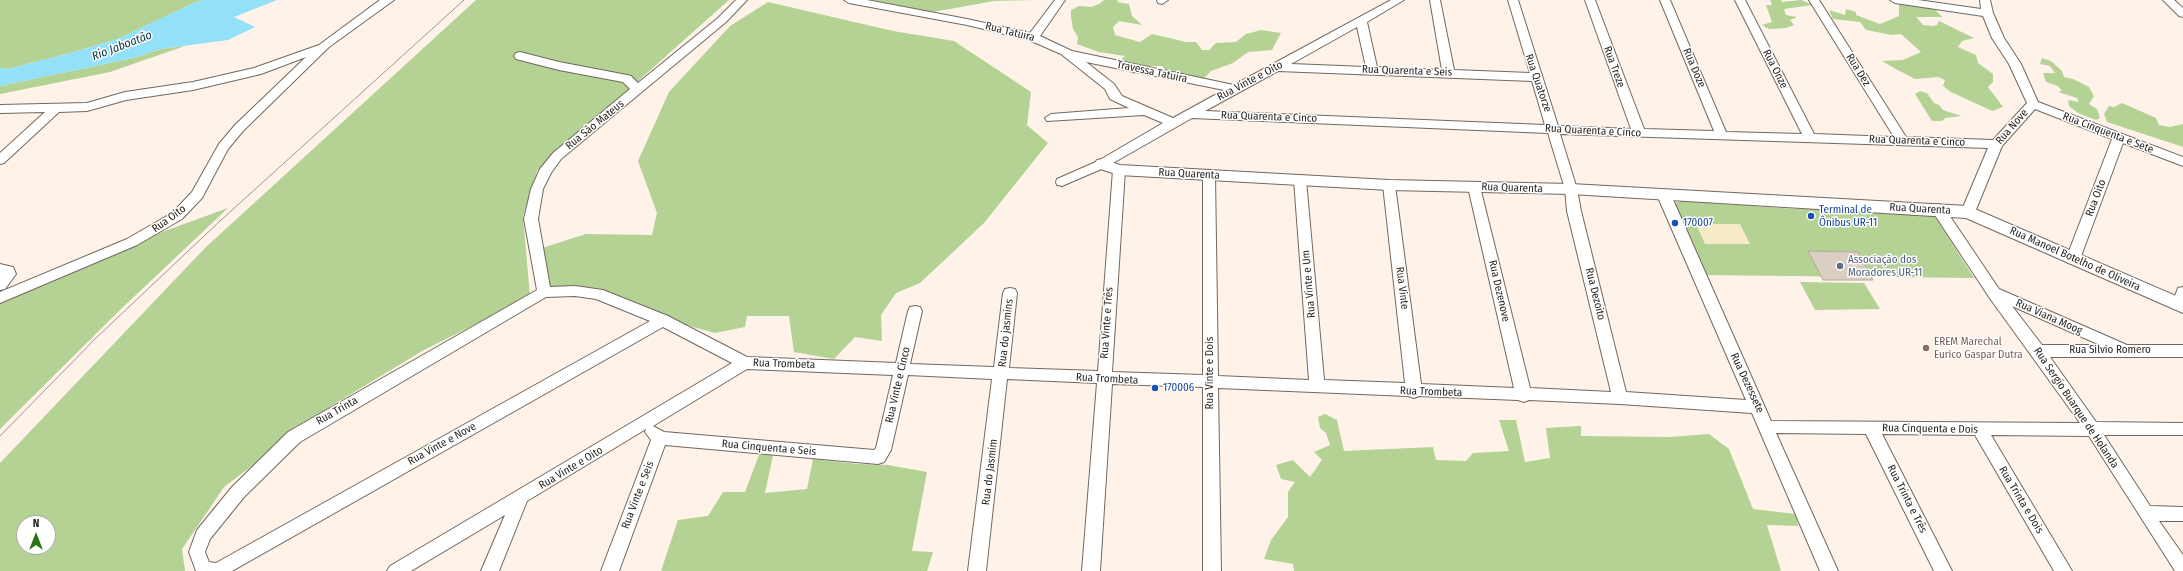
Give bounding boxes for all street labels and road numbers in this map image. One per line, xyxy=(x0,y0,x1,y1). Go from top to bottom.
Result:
street label: Rua Tatuira xyxy=(984,19,1036,45)
street label: Rua Treze xyxy=(1600,45,1628,89)
street label: Rua Doze xyxy=(1680,46,1708,90)
street label: Rua Onze xyxy=(1760,47,1790,91)
street label: Rua Dez xyxy=(1843,51,1873,89)
street label: Rua Quatorze xyxy=(1522,52,1554,114)
street label: Travessa Tatuira xyxy=(1115,58,1189,86)
street label: Rua Vinte e Oito xyxy=(1215,58,1285,104)
street label: Rua Quarenta e Seis xyxy=(1362,63,1452,79)
street label: Rua São Mateus xyxy=(563,97,627,153)
street label: Rua Nove xyxy=(1993,107,2031,147)
street label: Rua Quarenta e Cinco xyxy=(1221,109,1317,125)
street label: Rua Cinquenta e Sete xyxy=(2061,110,2155,156)
street label: Rua Quarenta e Cinco xyxy=(1544,122,1642,140)
street label: Rua Quarenta e Cinco xyxy=(1869,133,1965,149)
street label: Rua Quarenta xyxy=(1158,166,1220,182)
street label: Rua Oito xyxy=(2083,178,2109,218)
street label: Rua Quarenta xyxy=(1481,180,1543,196)
street label: Rua Quarenta xyxy=(1889,201,1951,217)
street label: Rua Oito xyxy=(149,202,189,236)
street label: Rua Manoel Botelho de Oliveira xyxy=(2008,224,2142,294)
street label: Rua Vinte e Um xyxy=(1299,249,1319,319)
street label: Rua Dezenove xyxy=(1485,259,1513,323)
street label: Rua Vinte xyxy=(1393,266,1411,310)
street label: Rua Dezoito xyxy=(1582,266,1608,322)
street label: Rua Vinte e Três xyxy=(1098,287,1116,359)
street label: Rua Viana Moog xyxy=(2014,296,2084,338)
street label: Rua do jasmins xyxy=(996,298,1016,368)
street label: Rua Vinte e Dois xyxy=(1203,336,1217,410)
street label: Rua Silvio Romero xyxy=(2069,343,2151,357)
street label: Rua Sergio Buarque de Holanda xyxy=(2031,345,2121,471)
street label: Rua Vinte e Cinco xyxy=(883,346,913,424)
street label: Rua Dezessete xyxy=(1727,351,1767,415)
street label: Rua Trombeta xyxy=(753,356,815,372)
street label: Rua Trombeta xyxy=(1075,371,1139,387)
street label: Rua Trombeta xyxy=(1400,384,1462,400)
street label: Rua Trinta xyxy=(314,394,360,428)
street label: Rua Vinte e Nove xyxy=(406,420,478,468)
street label: Rua Cinquenta e Dois xyxy=(1882,422,1978,436)
street label: Rua Cinquenta e Seis xyxy=(721,437,817,459)
street label: Rua do Jasmim xyxy=(979,438,1001,506)
street label: Rua Vinte e Oito xyxy=(537,444,605,492)
street label: Rua Vinte e Seis xyxy=(619,459,657,531)
street label: Rua Trinta e Três xyxy=(1884,463,1930,535)
street label: Rua Trinta e Dois xyxy=(1996,464,2046,536)

